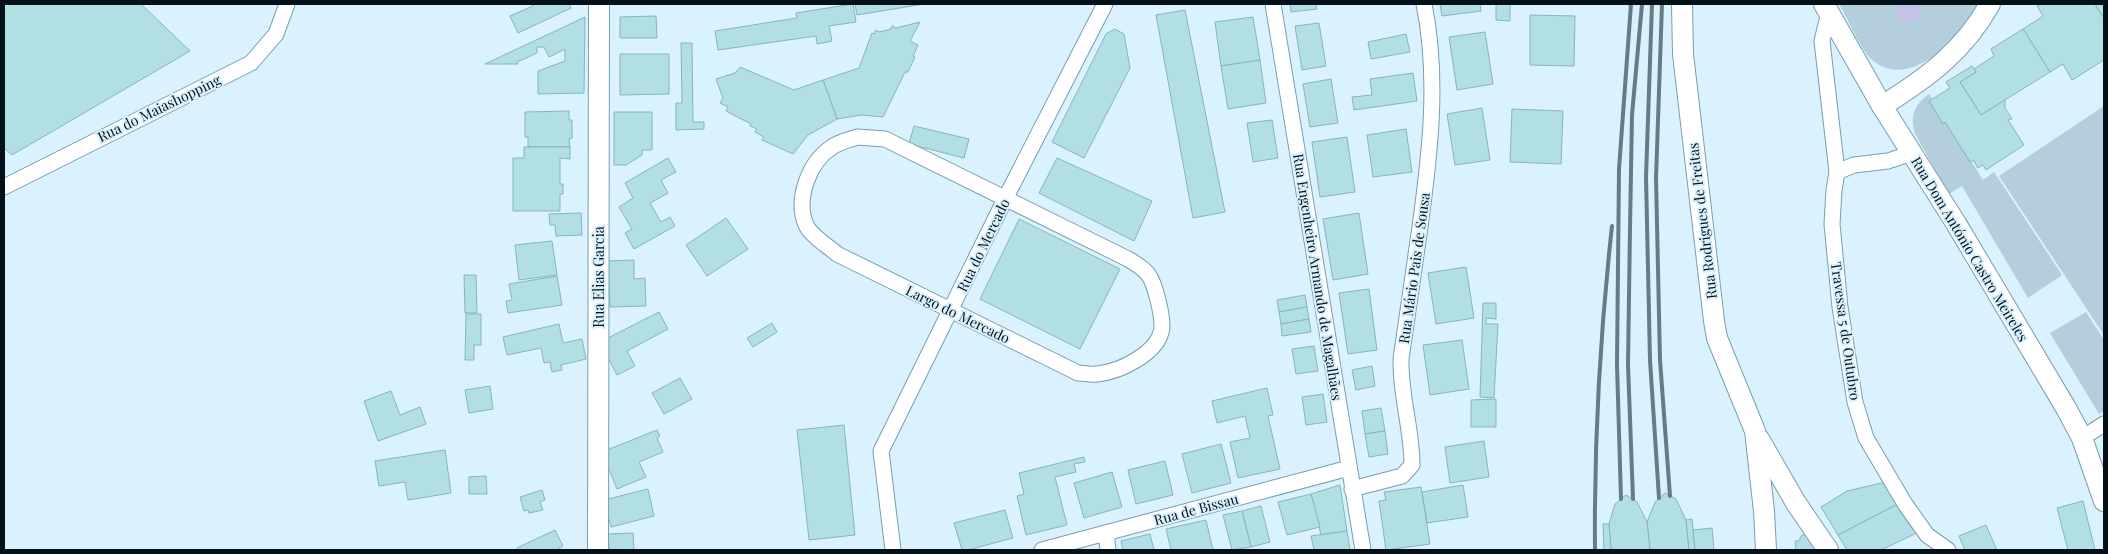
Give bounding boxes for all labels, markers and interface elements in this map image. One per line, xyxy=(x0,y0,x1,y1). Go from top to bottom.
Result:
street label: Rua do Maiashopping xyxy=(94,70,224,146)
street label: Rua Rodrigues de Freitas xyxy=(1683,142,1721,300)
street label: Rua Engenheiro Armando de Magalhães xyxy=(1289,152,1347,402)
street label: Rua Dom António Castro Meireles xyxy=(1907,153,2033,345)
street label: Rua Mário Pais de Sousa xyxy=(1394,191,1434,345)
street label: Rua do Mercado xyxy=(952,195,1014,295)
street label: Rua Elias Garcia xyxy=(589,226,608,328)
street label: Travessa 5 de Outubro xyxy=(1827,261,1865,402)
street label: Largo do Mercado xyxy=(903,281,1014,348)
street label: Rua de Bissau xyxy=(1152,489,1240,529)

